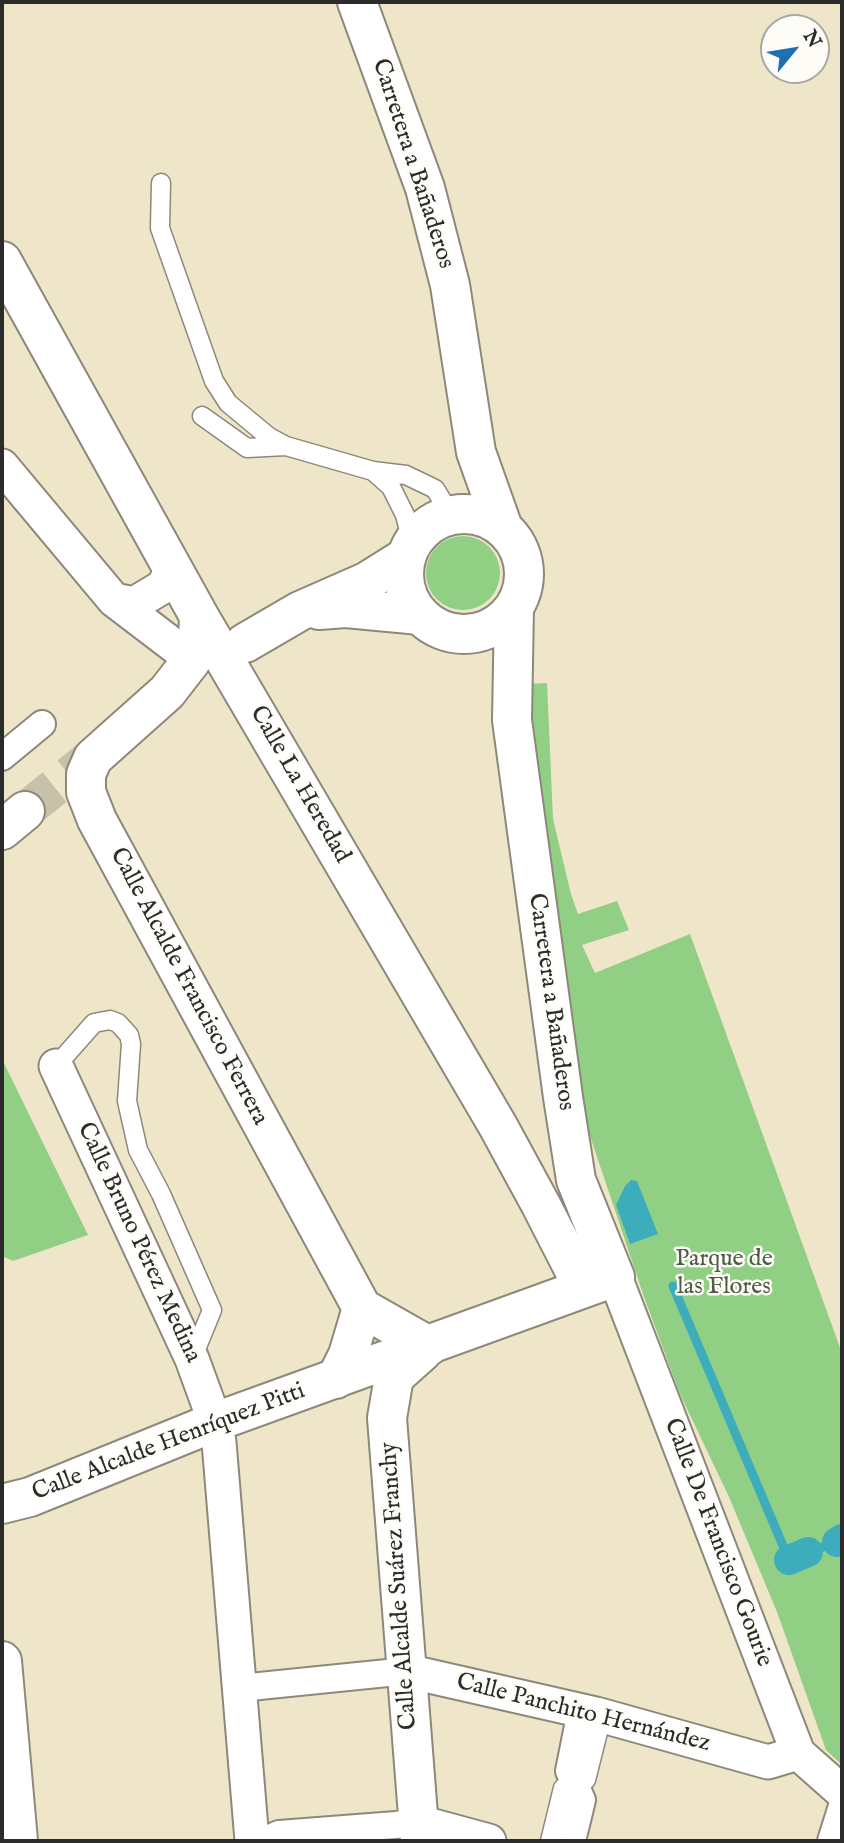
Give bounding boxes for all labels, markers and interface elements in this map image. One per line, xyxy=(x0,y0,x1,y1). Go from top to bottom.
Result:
north arrow xyxy=(760,14,830,84)
text: N xyxy=(797,26,826,53)
street label: Carretera a Bañaderos xyxy=(364,55,460,273)
street label: Calle La Heredad xyxy=(242,701,356,869)
street label: Calle Alcalde Francisco Ferrera xyxy=(102,843,274,1131)
street label: Carretera a Bañaderos xyxy=(521,892,579,1112)
street label: Calle Bruno Pérez Medina xyxy=(70,1118,206,1368)
park label: Parque de las Flores xyxy=(675,1246,773,1302)
street label: Calle Alcalde Henríquez Pitti xyxy=(29,1378,309,1508)
street label: Calle De Francisco Gourie xyxy=(656,1415,778,1671)
street label: Calle Alcalde Suárez Franchy xyxy=(376,1441,424,1731)
street label: Calle Panchito Hernández xyxy=(453,1669,713,1759)

